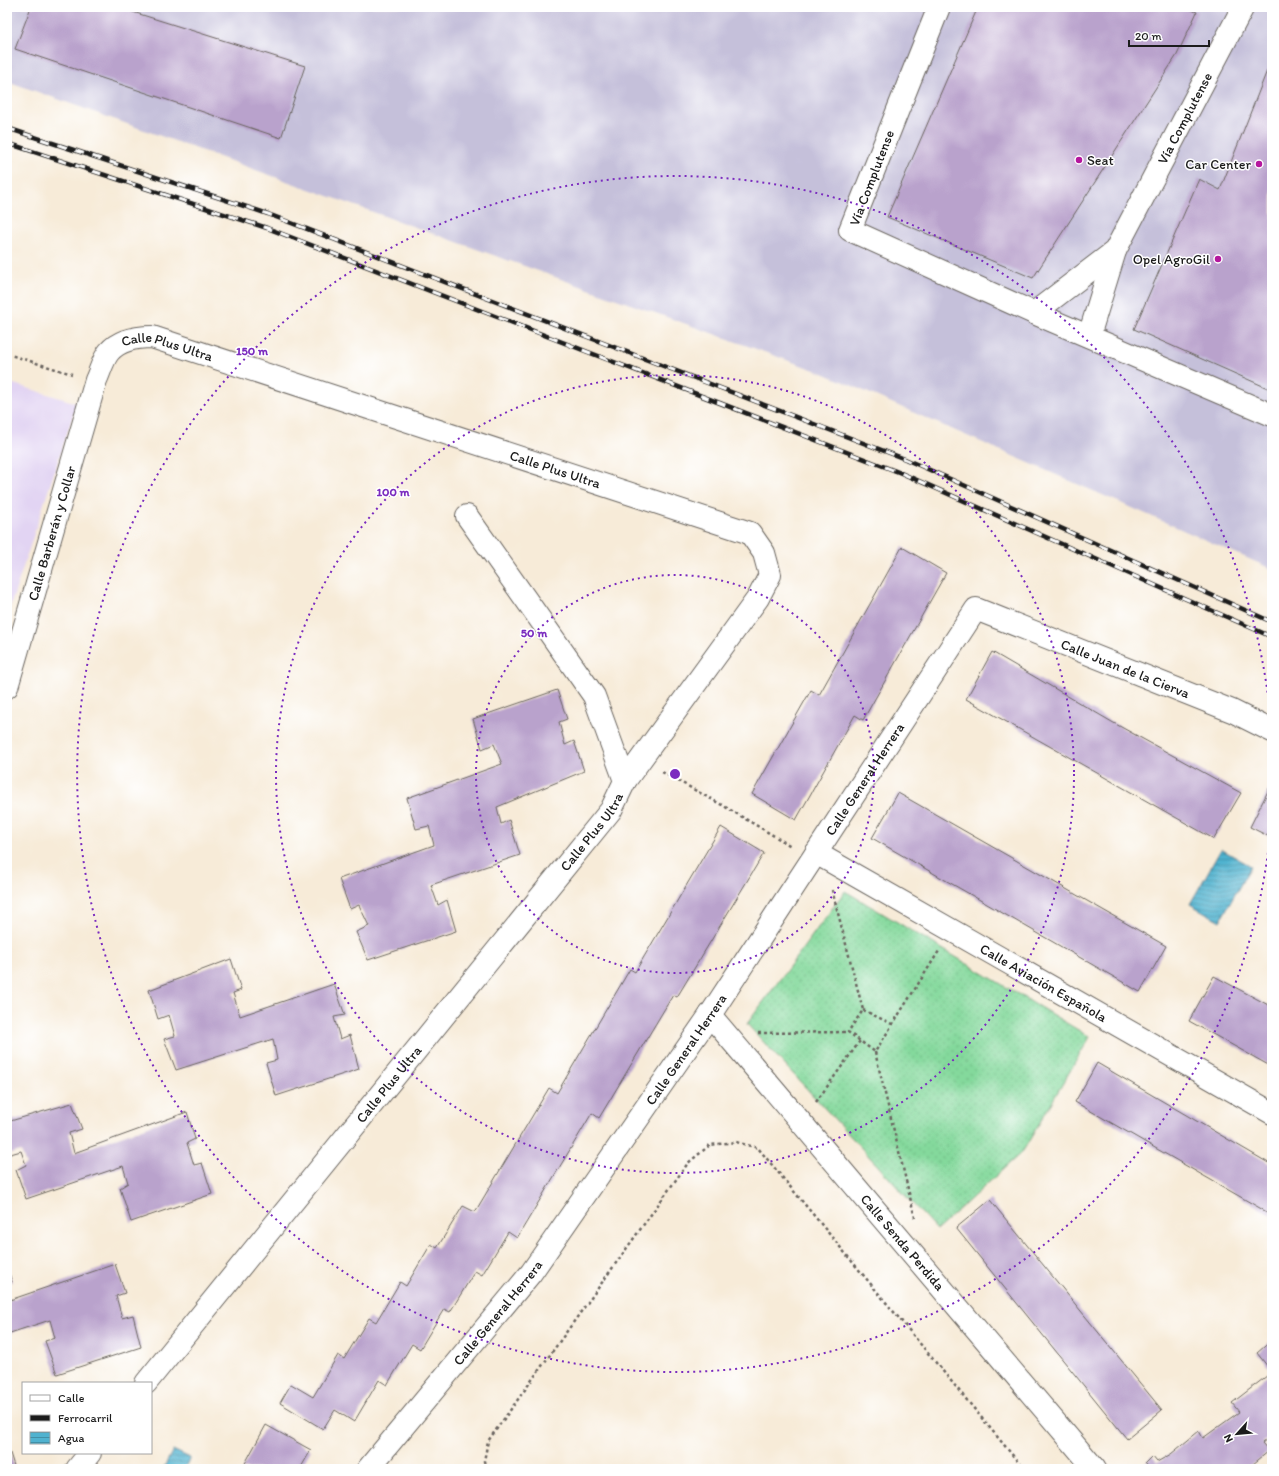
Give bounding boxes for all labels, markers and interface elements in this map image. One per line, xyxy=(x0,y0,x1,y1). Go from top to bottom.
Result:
scale bar xyxy=(1129,22,1209,48)
text: 20 m xyxy=(1135,29,1162,43)
street label: Vía Complutense xyxy=(1154,69,1216,167)
street label: Vía Complutense xyxy=(846,127,898,228)
place label: Seat xyxy=(1087,152,1114,169)
marker: Seat xyxy=(1074,155,1084,165)
place label: Car Center xyxy=(1185,156,1251,173)
marker: Car Center xyxy=(1254,159,1264,169)
place label: Opel AgroGil xyxy=(1133,251,1210,268)
marker: Opel AgroGil xyxy=(1213,254,1223,264)
street label: Calle Plus Ultra xyxy=(119,328,216,365)
text: 150 m xyxy=(236,344,269,358)
street label: Calle Plus Ultra xyxy=(508,446,604,492)
street label: Calle Barberán y Collar xyxy=(24,463,79,603)
text: 100 m xyxy=(376,485,410,499)
text: 50 m xyxy=(521,626,548,640)
street label: Calle Juan de la Cierva xyxy=(1058,635,1193,702)
street label: Calle General Herrera xyxy=(822,719,908,839)
centre of rings xyxy=(668,767,682,781)
street label: Calle Plus Ultra xyxy=(556,789,627,875)
street label: Calle Aviación Española xyxy=(977,940,1111,1026)
street label: Calle General Herrera xyxy=(642,990,730,1108)
street label: Calle Plus Ultra xyxy=(352,1041,425,1126)
street label: Calle Senda Perdida xyxy=(857,1191,949,1295)
street label: Calle General Herrera xyxy=(449,1257,546,1369)
legend xyxy=(22,1382,152,1454)
text: Calle xyxy=(58,1391,85,1405)
text: Ferrocarril xyxy=(58,1411,113,1425)
north arrow xyxy=(1217,1414,1257,1454)
text: Agua xyxy=(58,1431,84,1445)
text: N xyxy=(1221,1432,1236,1445)

